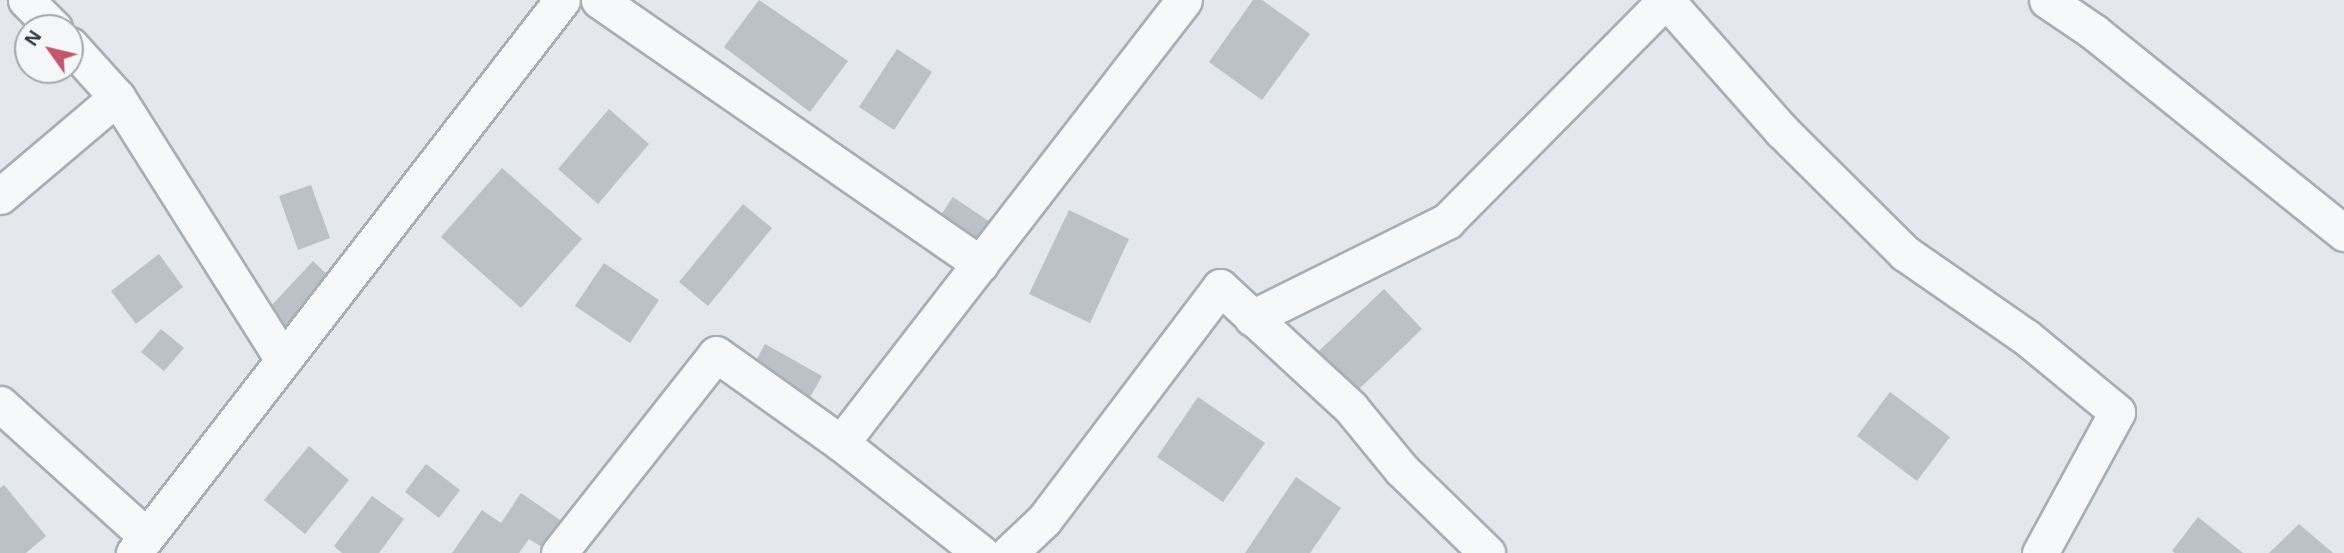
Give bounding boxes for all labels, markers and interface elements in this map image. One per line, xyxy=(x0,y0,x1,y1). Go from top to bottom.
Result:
north arrow xyxy=(14,14,84,84)
text: N xyxy=(20,27,45,50)

